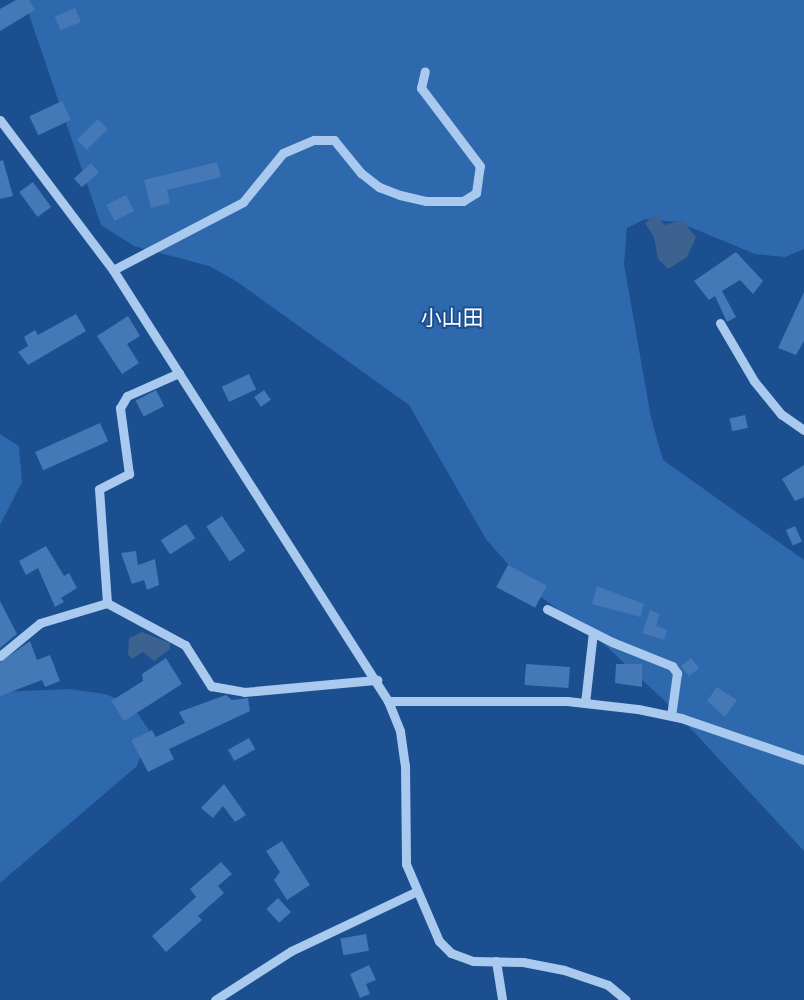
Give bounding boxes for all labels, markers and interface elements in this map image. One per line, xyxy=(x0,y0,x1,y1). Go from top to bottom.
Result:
district label: 小山田 xyxy=(421,305,483,331)

